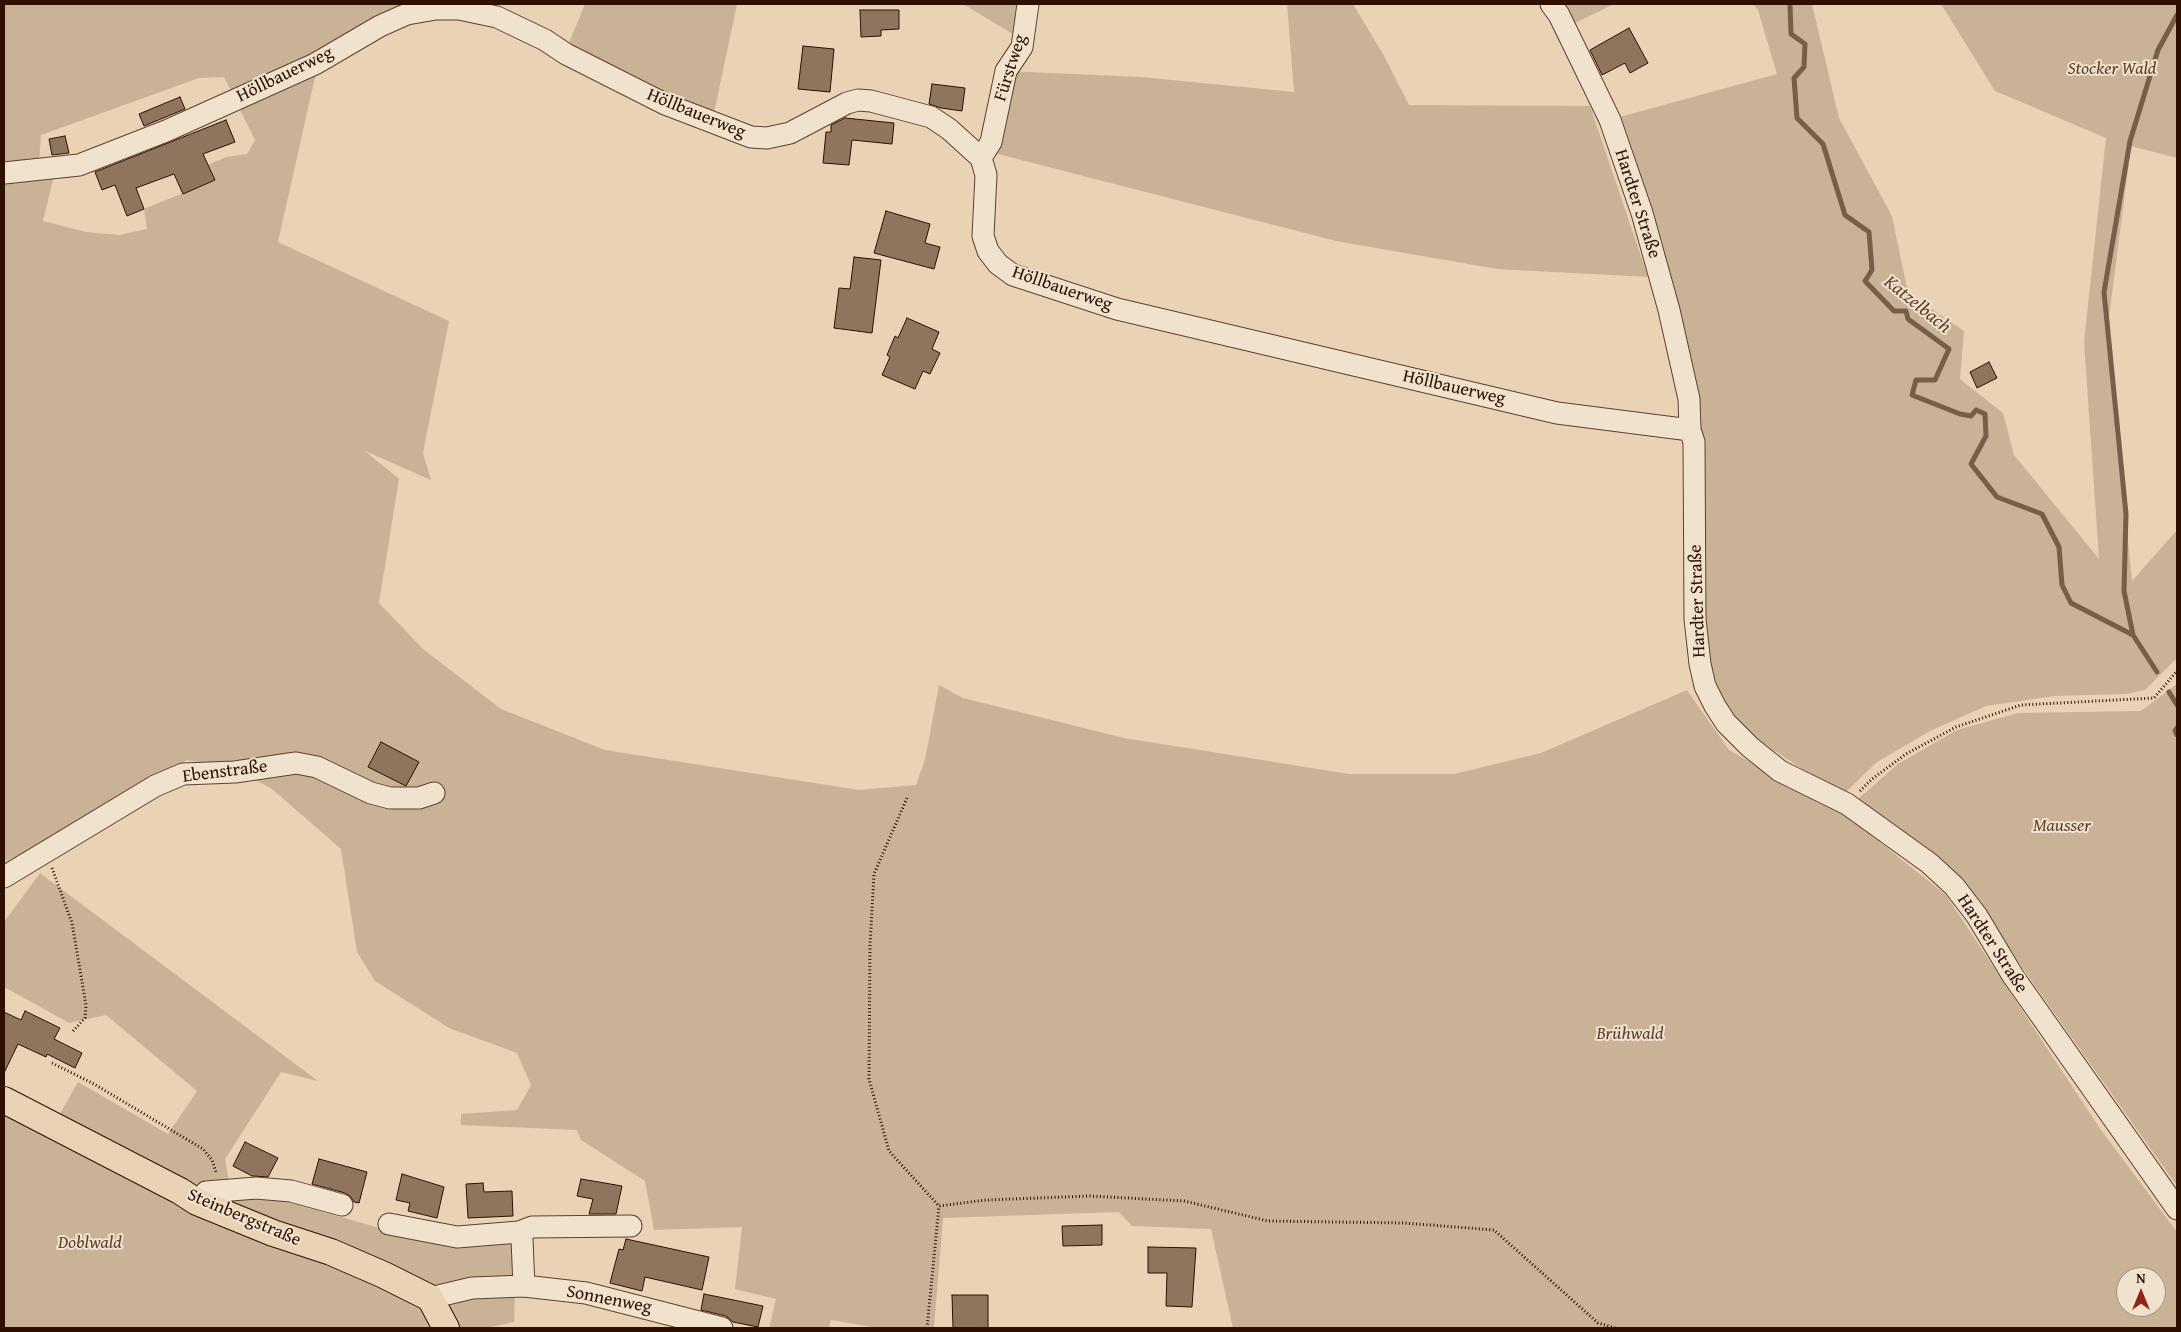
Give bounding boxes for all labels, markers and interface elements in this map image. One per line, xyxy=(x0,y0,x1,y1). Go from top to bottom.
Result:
street label: Fürstweg xyxy=(990,32,1032,104)
street label: Höllbauerweg xyxy=(233,42,337,108)
park label: Stocker Wald xyxy=(2068,58,2156,80)
street label: Höllbauerweg xyxy=(644,84,748,144)
street label: Hardter Straße xyxy=(1609,147,1665,261)
street label: Höllbauerweg xyxy=(1009,262,1115,316)
water label: Katzelbach xyxy=(1879,271,1955,339)
street label: Höllbauerweg xyxy=(1401,366,1507,410)
street label: Hardter Straße xyxy=(1685,544,1711,658)
street label: Ebenstraße xyxy=(181,756,269,788)
park label: Mausser xyxy=(2033,815,2091,837)
street label: Hardter Straße xyxy=(1952,891,2032,997)
park label: Brühwald xyxy=(1596,1023,1664,1045)
street label: Steinbergstraße xyxy=(184,1184,304,1252)
park label: Doblwald xyxy=(58,1232,122,1254)
north arrow xyxy=(2116,1267,2166,1317)
text: N xyxy=(2136,1268,2146,1288)
street label: Sonnenweg xyxy=(564,1281,654,1319)

